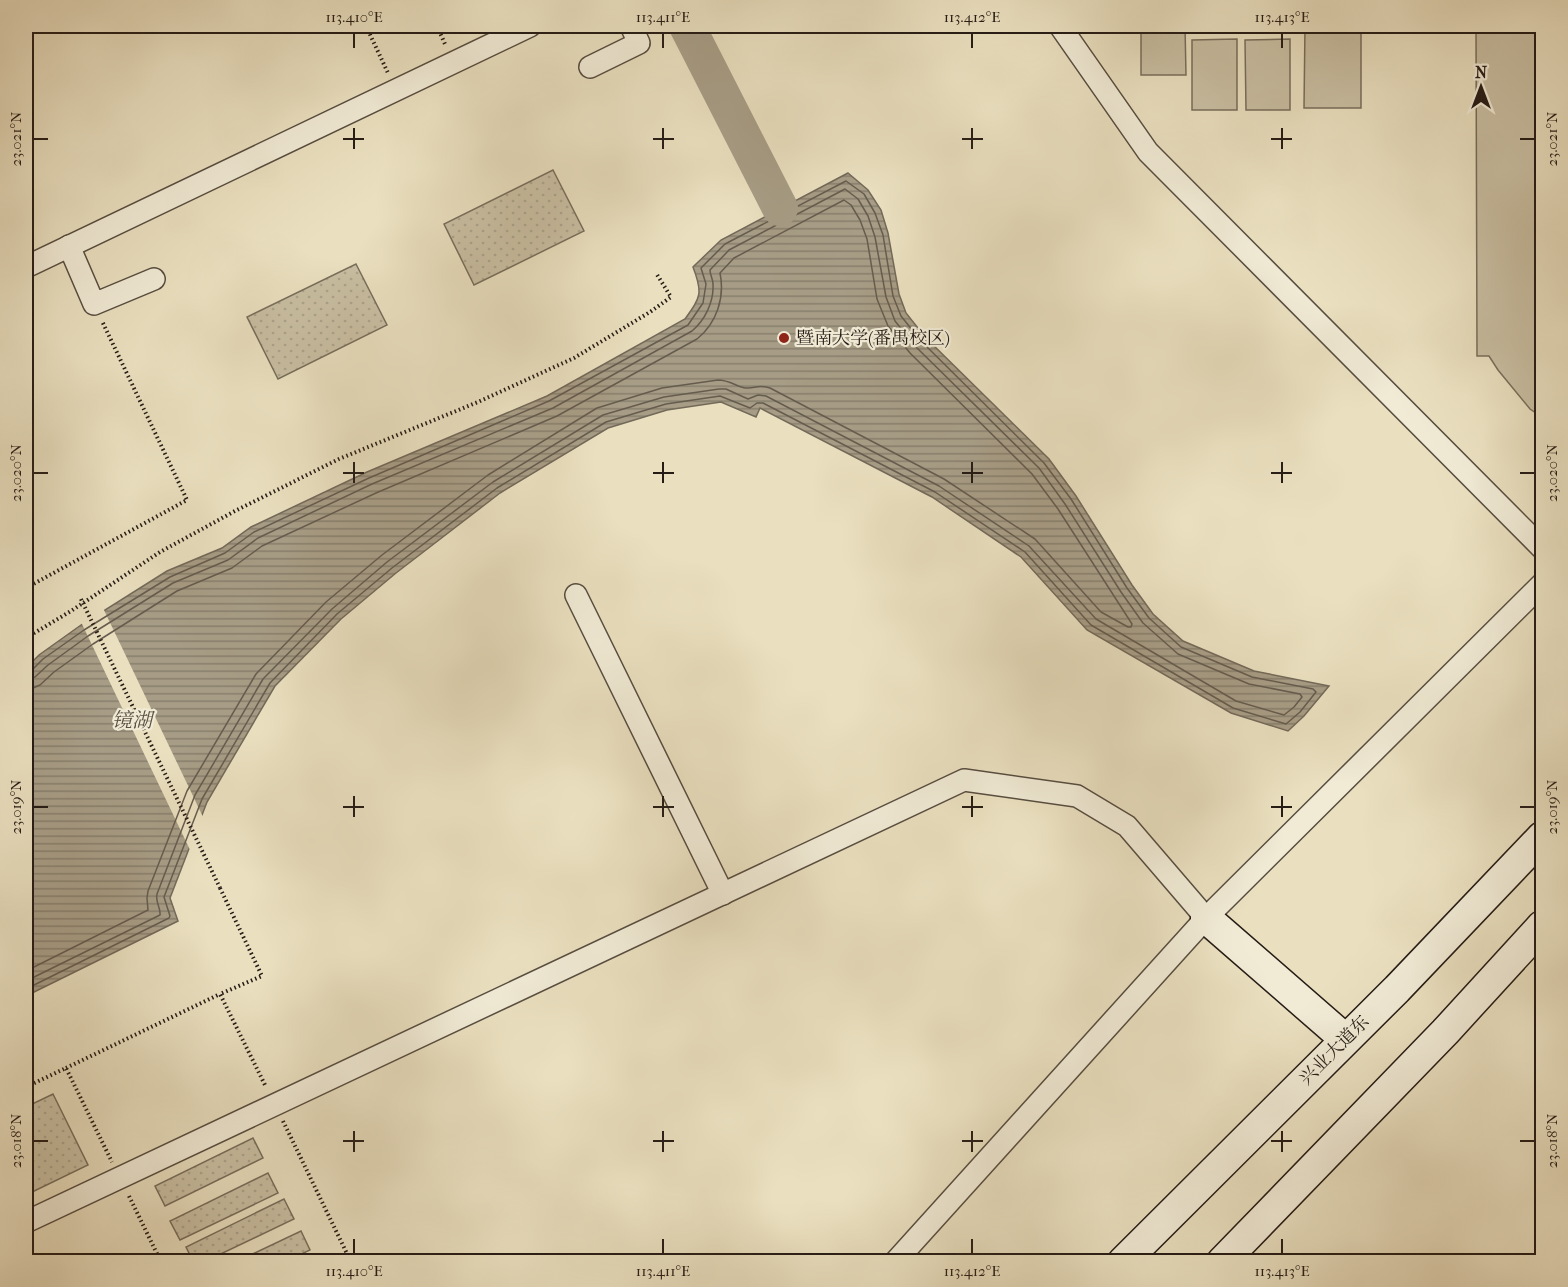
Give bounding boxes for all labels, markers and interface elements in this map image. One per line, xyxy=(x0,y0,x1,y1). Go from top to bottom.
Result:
text: 113.410°E xyxy=(325,8,383,26)
text: 113.411°E xyxy=(636,8,690,26)
text: 113.412°E xyxy=(944,8,1000,26)
text: 113.413°E xyxy=(1254,8,1310,26)
north arrow xyxy=(1451,57,1511,117)
text: N xyxy=(1475,63,1488,82)
text: 23.021°N xyxy=(7,111,25,166)
text: 23.021°N xyxy=(1543,111,1561,166)
place label: 暨南大学(番禺校区) xyxy=(796,328,950,349)
marker: 暨南大学(番禺校区) xyxy=(777,331,791,345)
text: 23.020°N xyxy=(7,443,25,502)
text: 23.020°N xyxy=(1543,443,1561,502)
water label: 镜湖 xyxy=(112,709,155,732)
text: 23.019°N xyxy=(7,779,25,835)
text: 23.019°N xyxy=(1543,779,1561,835)
street label: 兴业大道东 xyxy=(1295,1011,1374,1090)
text: 23.018°N xyxy=(7,1113,25,1168)
text: 23.018°N xyxy=(1543,1113,1561,1168)
text: 113.410°E xyxy=(325,1262,383,1280)
text: 113.411°E xyxy=(636,1262,690,1280)
text: 113.412°E xyxy=(944,1262,1000,1280)
text: 113.413°E xyxy=(1254,1262,1310,1280)

